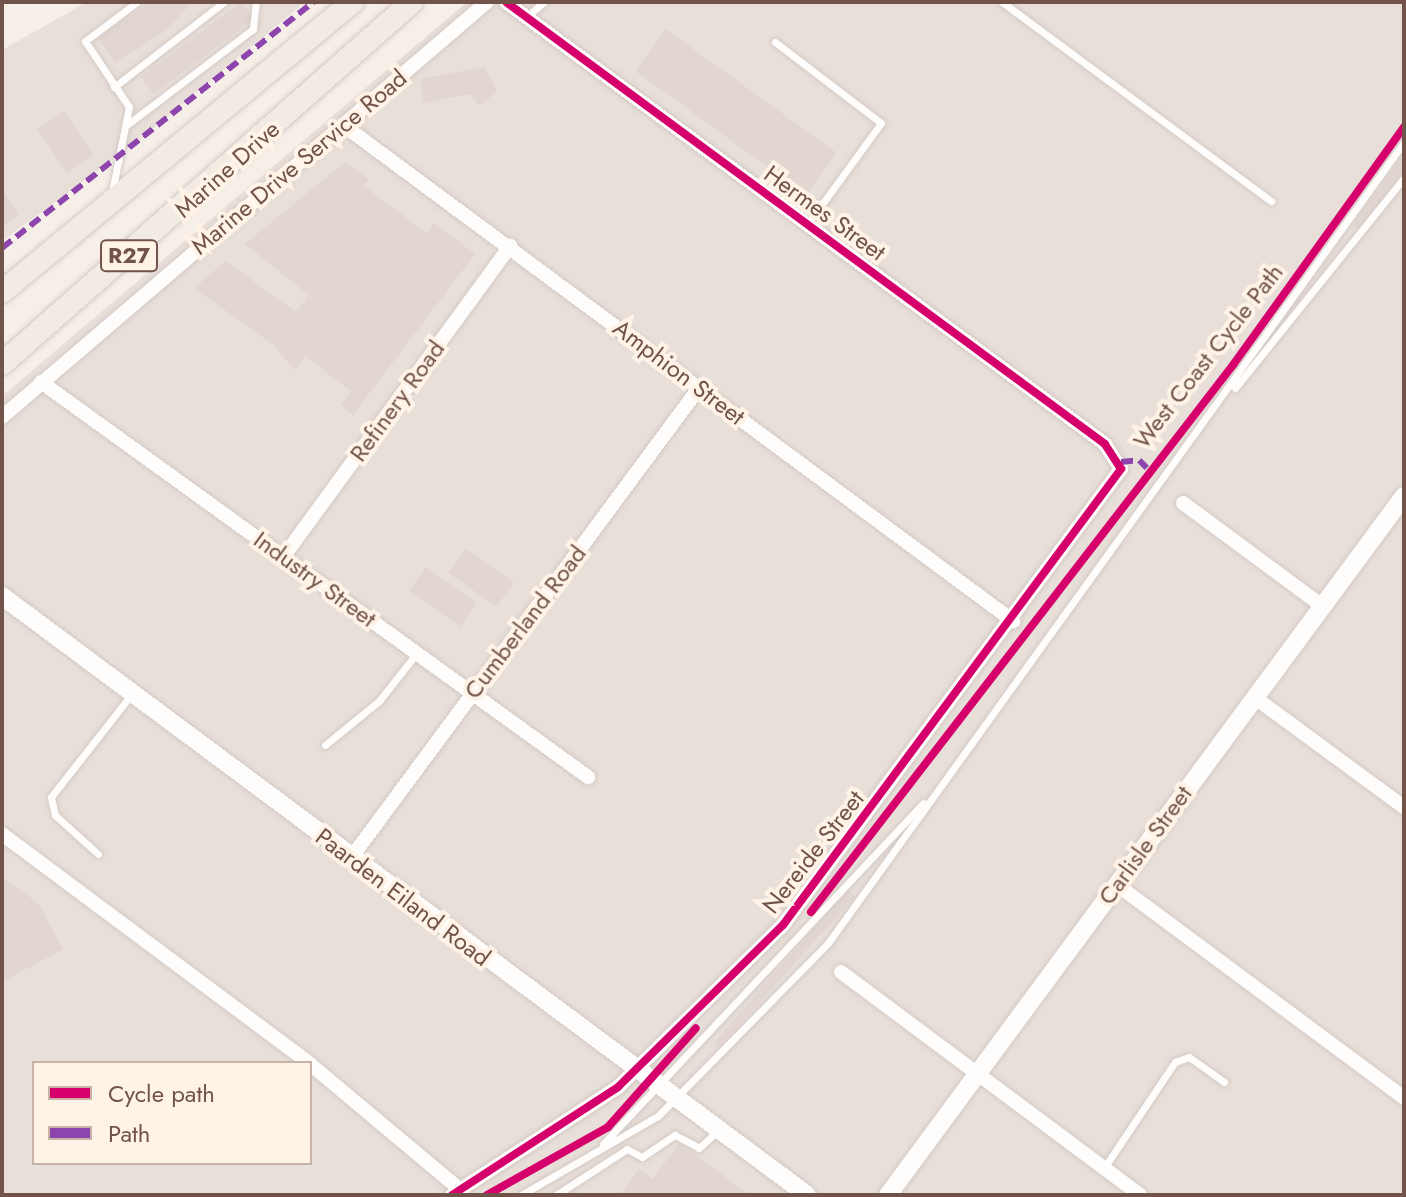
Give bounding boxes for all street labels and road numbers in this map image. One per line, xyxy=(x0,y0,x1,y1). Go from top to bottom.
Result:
street label: Marine Drive Service Road xyxy=(185,63,413,261)
street label: Marine Drive xyxy=(169,114,285,224)
street label: Hermes Street xyxy=(759,159,891,267)
road number: R27 xyxy=(99,238,159,274)
street label: West Coast Cycle Path xyxy=(1127,258,1289,454)
street label: Amphion Street xyxy=(608,313,750,431)
street label: Refinery Road xyxy=(344,335,450,467)
street label: Industry Street xyxy=(248,525,382,633)
street label: Cumberland Road xyxy=(458,540,592,704)
street label: Carlisle Street xyxy=(1092,780,1198,910)
street label: Nereide Street xyxy=(756,785,870,919)
street label: Paarden Eiland Road xyxy=(310,822,496,972)

